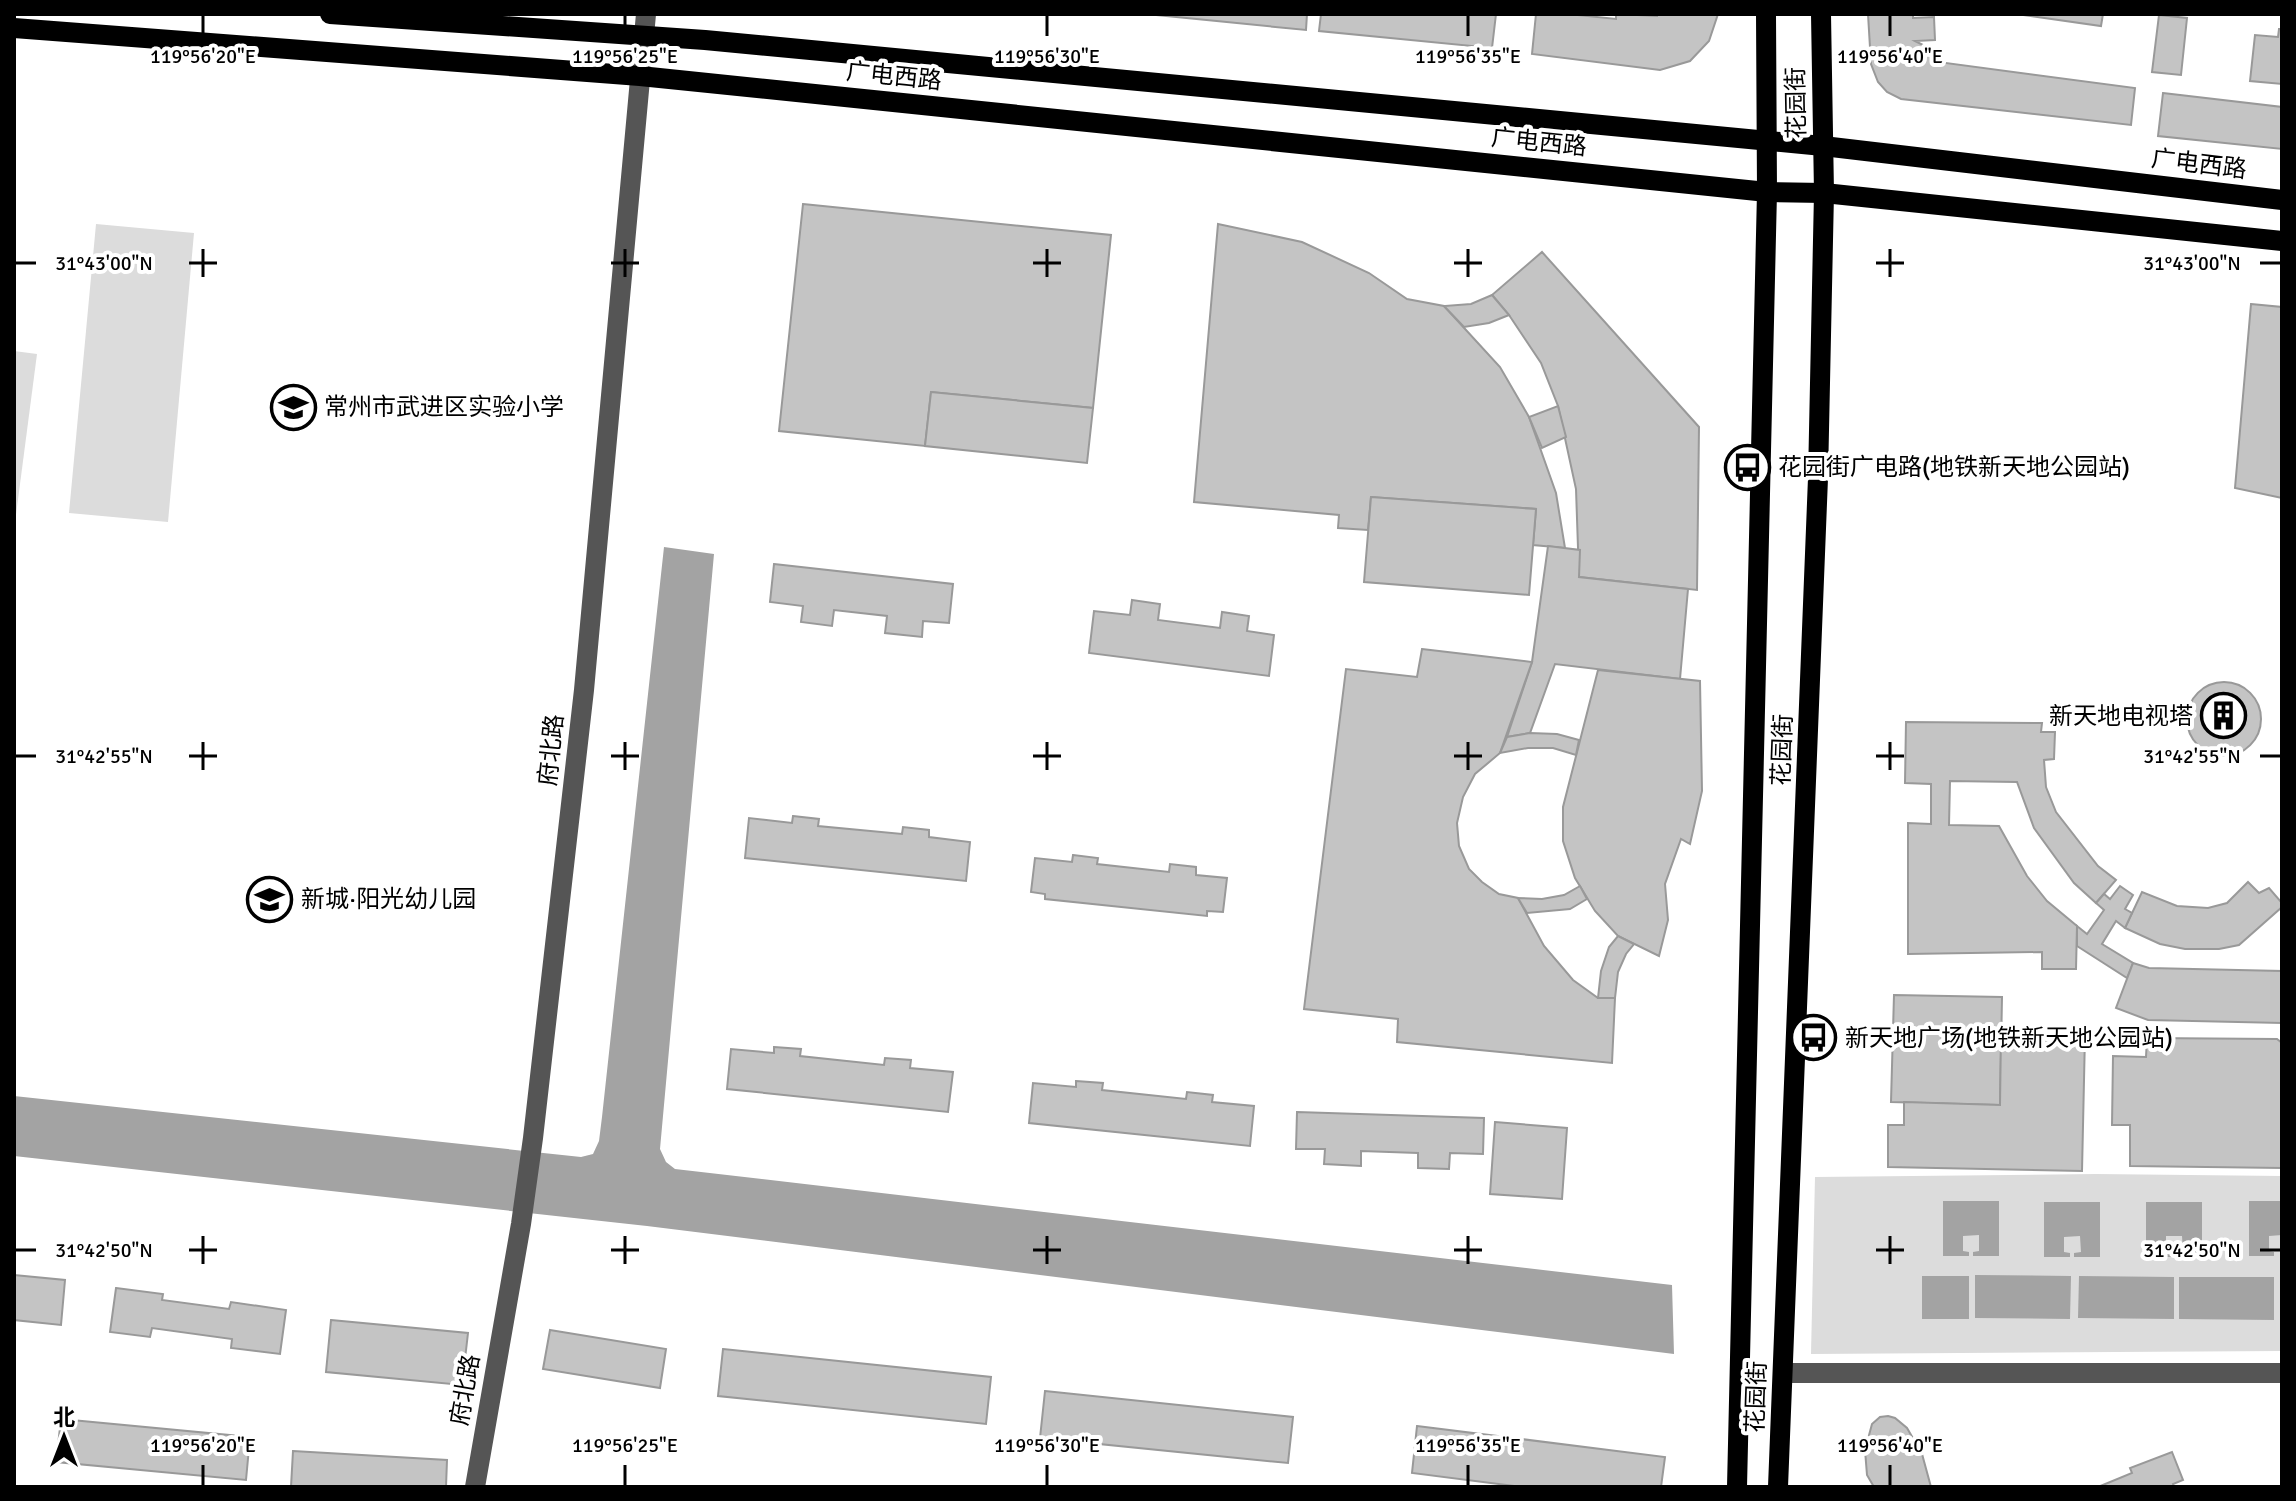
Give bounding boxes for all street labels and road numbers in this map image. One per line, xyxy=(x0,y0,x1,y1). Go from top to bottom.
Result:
street label: 广电西路 xyxy=(845,56,943,96)
street label: 花园街 xyxy=(1780,67,1812,139)
street label: 广电西路 xyxy=(1490,122,1588,162)
street label: 广电西路 xyxy=(2150,143,2248,185)
street label: 府北路 xyxy=(532,713,570,787)
street label: 花园街 xyxy=(1766,713,1798,787)
street label: 府北路 xyxy=(444,1352,486,1428)
street label: 花园街 xyxy=(1740,1360,1772,1434)

